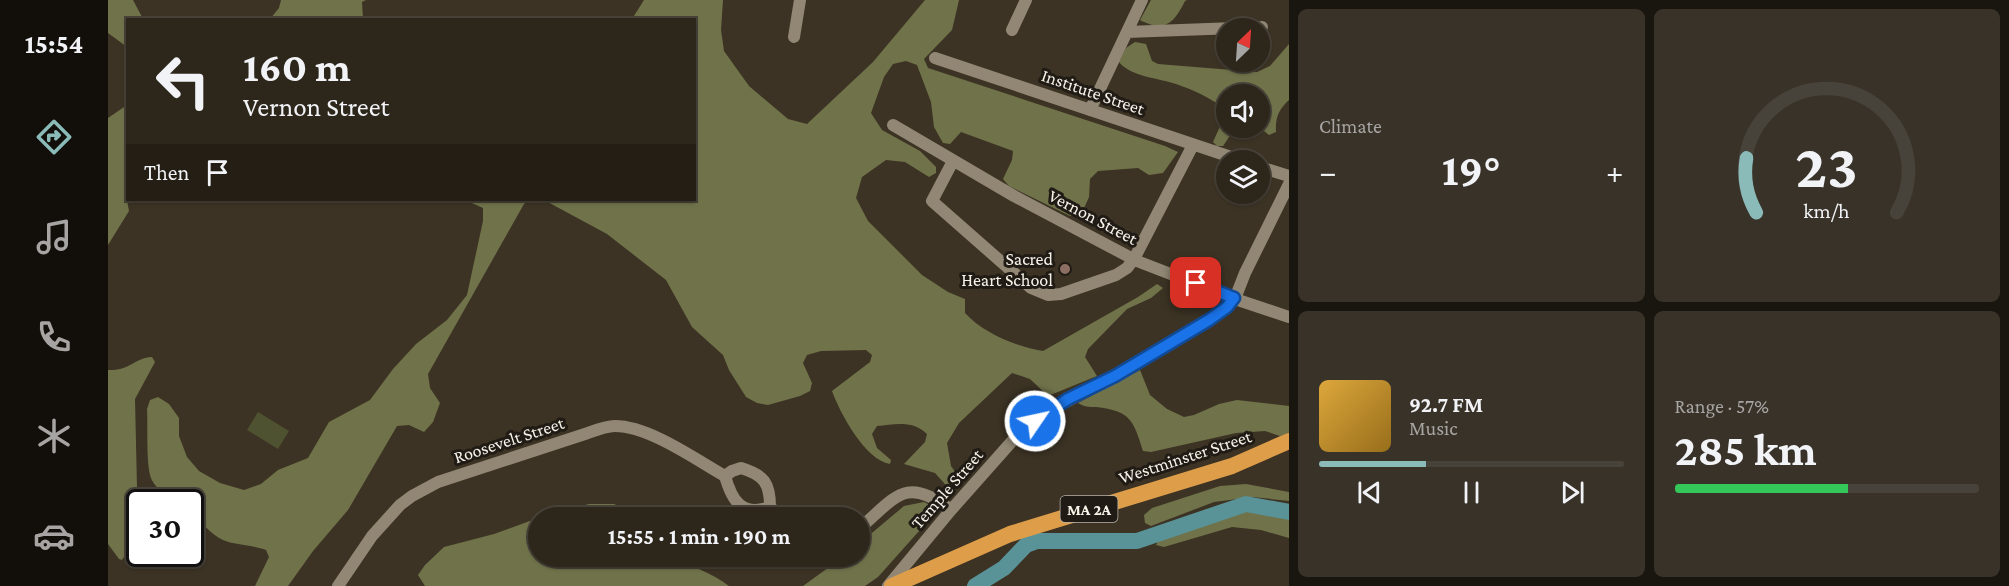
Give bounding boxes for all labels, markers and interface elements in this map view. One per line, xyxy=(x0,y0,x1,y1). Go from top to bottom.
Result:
north arrow xyxy=(1216,18,1270,72)
map controls xyxy=(1216,18,1270,204)
text: 15:54 xyxy=(25,29,83,59)
icon: left xyxy=(144,42,222,120)
text: 160 m xyxy=(243,43,351,90)
street label: Institute Street xyxy=(1039,65,1148,119)
button: sound xyxy=(1216,84,1270,138)
text: Vernon Street xyxy=(243,92,389,122)
text: Climate xyxy=(1319,115,1382,137)
icon: directions xyxy=(33,116,75,158)
text: 23 xyxy=(1796,131,1858,200)
text: 19° xyxy=(1442,145,1501,195)
button: layers xyxy=(1216,150,1270,204)
text: − xyxy=(1319,153,1336,190)
text: + xyxy=(1606,153,1623,190)
icon: arrive xyxy=(201,156,234,189)
text: Then xyxy=(144,160,189,185)
street label: Vernon Street xyxy=(1045,185,1142,249)
text: km/h xyxy=(1804,199,1850,223)
icon: music xyxy=(33,216,75,258)
place label: Sacred Heart School xyxy=(961,249,1054,290)
pin xyxy=(1170,257,1221,308)
marker: Sacred Heart School xyxy=(1058,262,1072,276)
icon: arrive xyxy=(1179,266,1212,299)
icon: phone xyxy=(33,316,75,358)
position arrow xyxy=(1003,389,1067,453)
text: 92.7 FM xyxy=(1409,392,1483,417)
text: Range · 57% xyxy=(1675,395,1769,417)
street label: Roosevelt Street xyxy=(451,412,568,467)
icon: climate xyxy=(33,415,75,457)
text: Music xyxy=(1409,417,1458,439)
text: 285 km xyxy=(1675,425,1817,475)
street label: Westminster Street xyxy=(1116,426,1255,488)
street label: Temple Street xyxy=(907,444,988,533)
icon: previous xyxy=(1353,476,1386,509)
icon: pause xyxy=(1455,476,1488,509)
icon: next xyxy=(1556,476,1589,509)
speed limit sign: 30 xyxy=(126,489,204,567)
road number: MA 2A xyxy=(1060,496,1118,522)
icon: car xyxy=(33,515,75,557)
text: 15:55 · 1 min · 190 m xyxy=(608,524,790,549)

